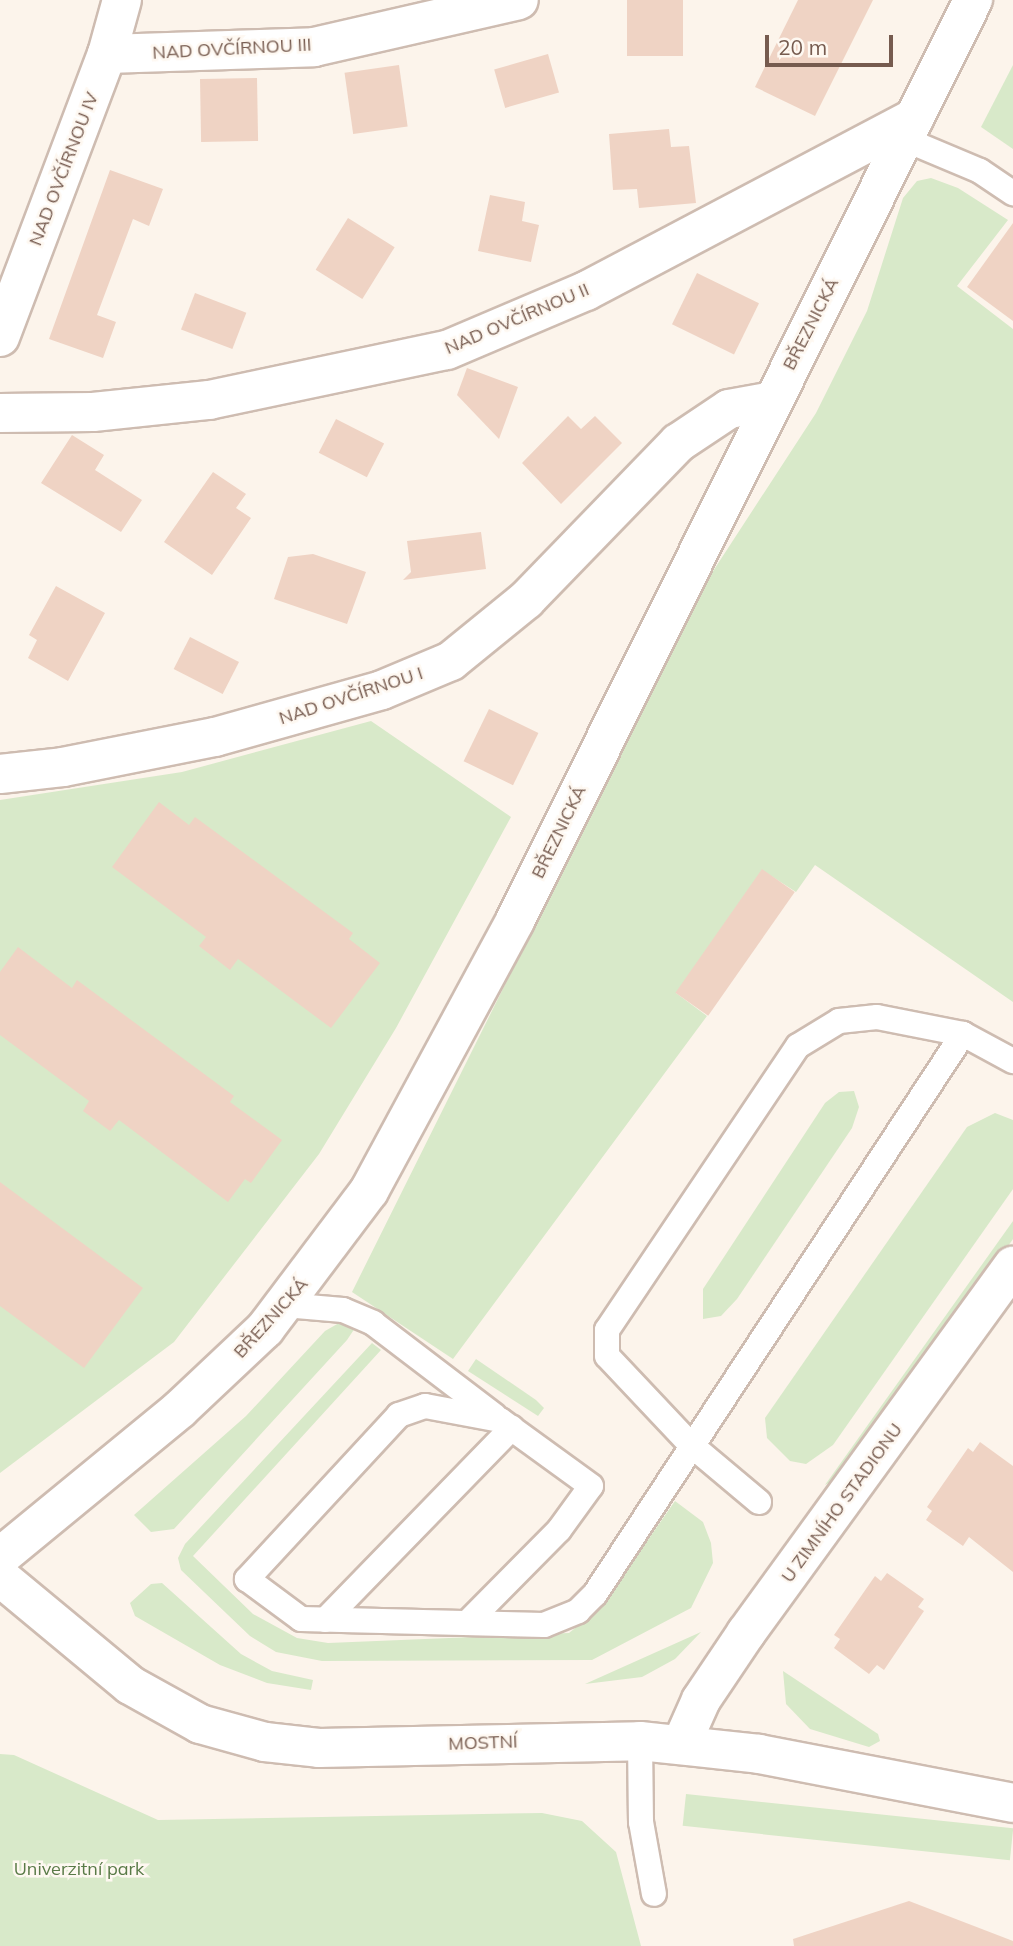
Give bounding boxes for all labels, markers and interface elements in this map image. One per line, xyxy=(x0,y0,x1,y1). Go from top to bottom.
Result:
scale bar xyxy=(768,21,896,65)
street label: NAD OVČÍRNOU III xyxy=(152,34,312,64)
text: 20 m xyxy=(778,34,827,60)
street label: NAD OVČÍRNOU IV xyxy=(25,89,103,249)
street label: BŘEZNICKÁ xyxy=(779,274,843,374)
street label: NAD OVČÍRNOU II xyxy=(442,279,592,359)
street label: NAD OVČÍRNOU I xyxy=(276,663,426,729)
street label: BŘEZNICKÁ xyxy=(527,782,591,882)
street label: BŘEZNICKÁ xyxy=(229,1273,313,1363)
street label: U ZIMNÍHO STADIONU xyxy=(777,1419,907,1587)
street label: MOSTNÍ xyxy=(448,1731,518,1755)
park label: Univerzitní park xyxy=(14,1858,144,1880)

